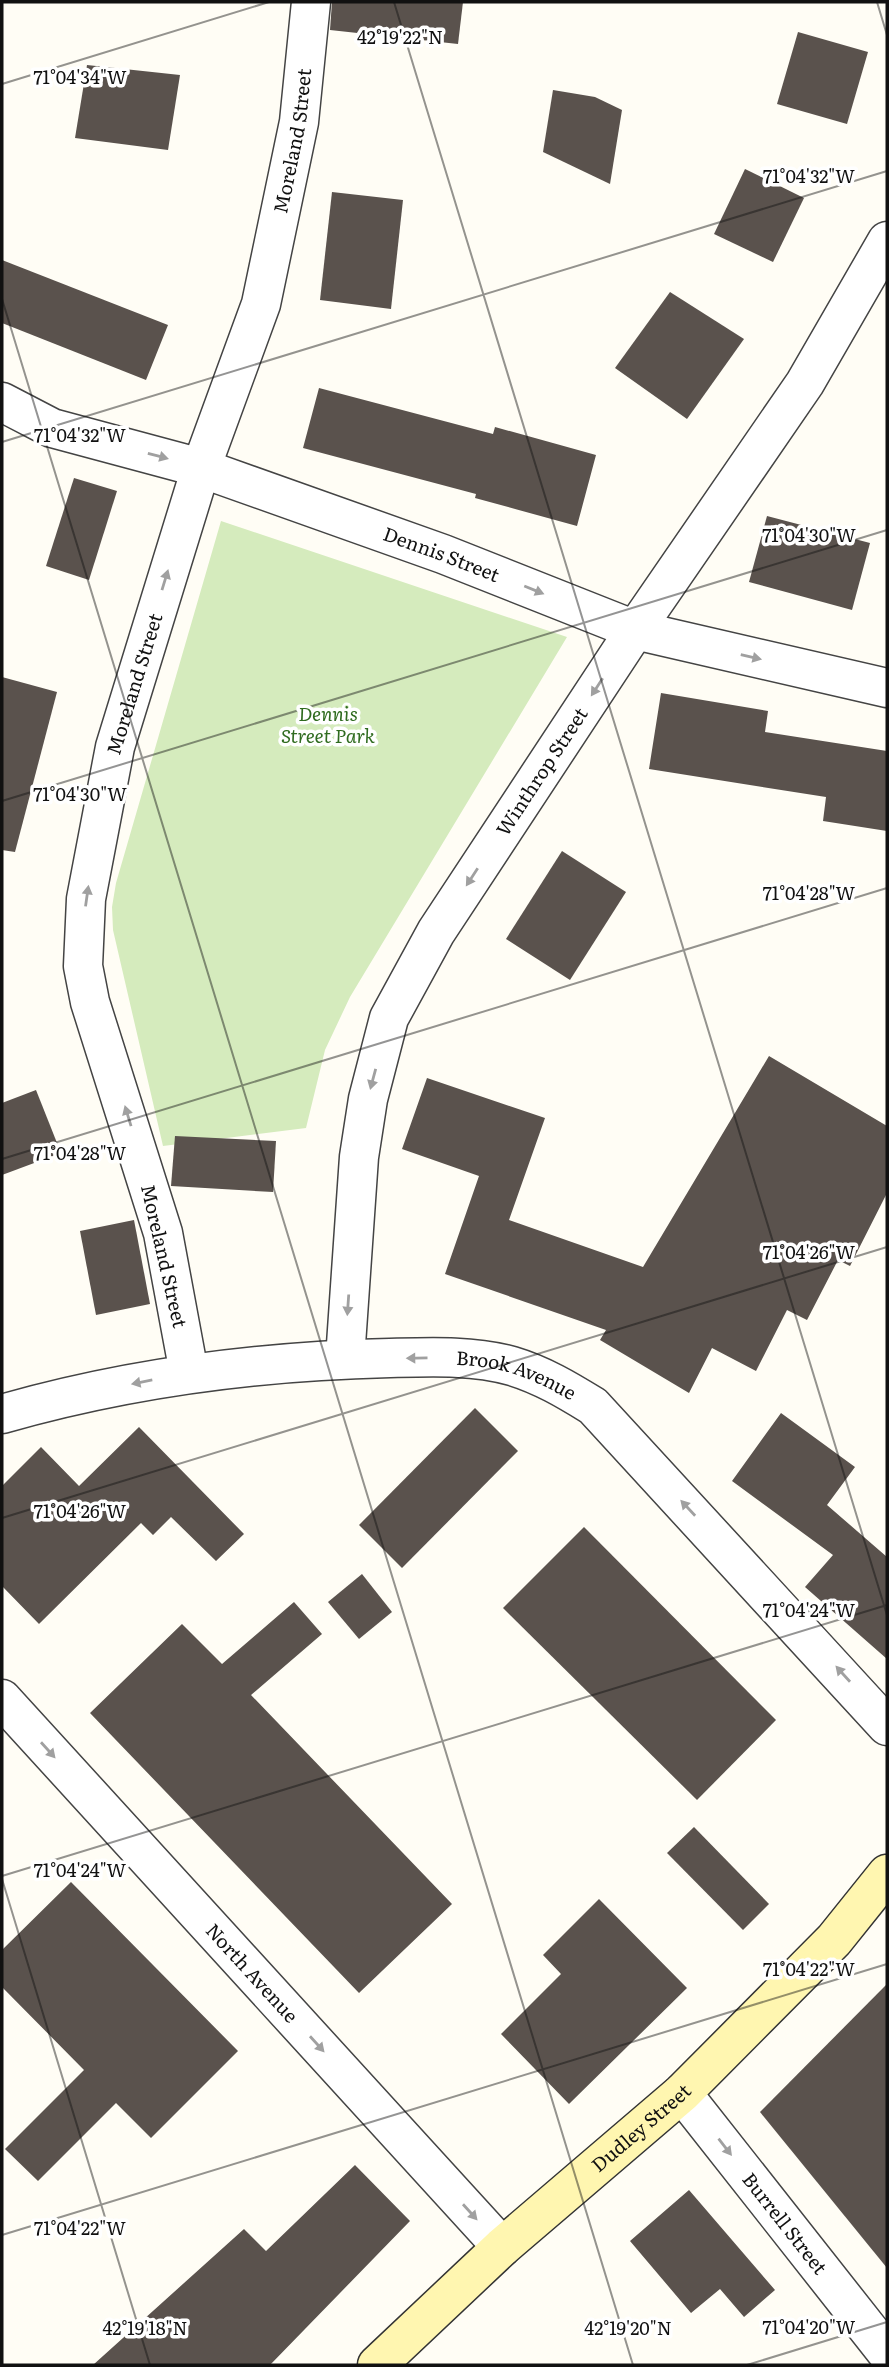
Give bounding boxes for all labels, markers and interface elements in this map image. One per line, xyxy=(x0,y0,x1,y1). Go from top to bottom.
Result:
text: 42°19'22"N xyxy=(357,23,443,50)
text: 71°04'34"W xyxy=(33,63,127,90)
street label: Moreland Street xyxy=(265,67,317,216)
text: 71°04'32"W xyxy=(763,162,855,189)
text: 71°04'32"W xyxy=(34,421,126,448)
one-way arrow xyxy=(148,452,169,462)
street label: Dennis Street xyxy=(380,519,504,588)
text: 71°04'30"W xyxy=(762,521,856,548)
one-way arrow xyxy=(161,570,171,591)
one-way arrow xyxy=(523,584,544,595)
street label: Moreland Street xyxy=(98,609,169,758)
one-way arrow xyxy=(740,651,762,662)
one-way arrow xyxy=(591,677,604,696)
park label: Dennis Street Park xyxy=(281,699,376,749)
street label: Winthrop Street xyxy=(488,701,594,841)
text: 71°04'30"W xyxy=(33,780,127,807)
one-way arrow xyxy=(466,867,479,886)
text: 71°04'28"W xyxy=(763,879,856,906)
one-way arrow xyxy=(82,885,93,907)
one-way arrow xyxy=(367,1068,378,1090)
one-way arrow xyxy=(122,1106,132,1127)
text: 71°04'28"W xyxy=(34,1139,127,1166)
street label: Moreland Street xyxy=(135,1181,195,1331)
text: 71°04'26"W xyxy=(763,1238,856,1265)
one-way arrow xyxy=(343,1294,354,1316)
street label: Brook Avenue xyxy=(455,1343,582,1406)
one-way arrow xyxy=(406,1352,428,1363)
one-way arrow xyxy=(131,1377,153,1388)
text: 71°04'26"W xyxy=(34,1497,127,1524)
one-way arrow xyxy=(680,1500,696,1517)
text: 71°04'24"W xyxy=(763,1596,856,1623)
one-way arrow xyxy=(835,1665,851,1683)
one-way arrow xyxy=(40,1741,56,1759)
text: 71°04'24"W xyxy=(34,1856,127,1883)
street label: North Avenue xyxy=(200,1917,306,2028)
text: 71°04'22"W xyxy=(763,1955,855,1982)
one-way arrow xyxy=(309,2035,325,2053)
street label: Dudley Street xyxy=(585,2077,697,2178)
one-way arrow xyxy=(717,2138,731,2156)
street label: Burrell Street xyxy=(737,2166,835,2280)
one-way arrow xyxy=(462,2203,478,2220)
text: 71°04'22"W xyxy=(34,2214,126,2241)
text: 71°04'20"W xyxy=(762,2313,856,2340)
text: 42°19'18"N xyxy=(102,2314,188,2341)
text: 42°19'20"N xyxy=(584,2314,672,2341)

